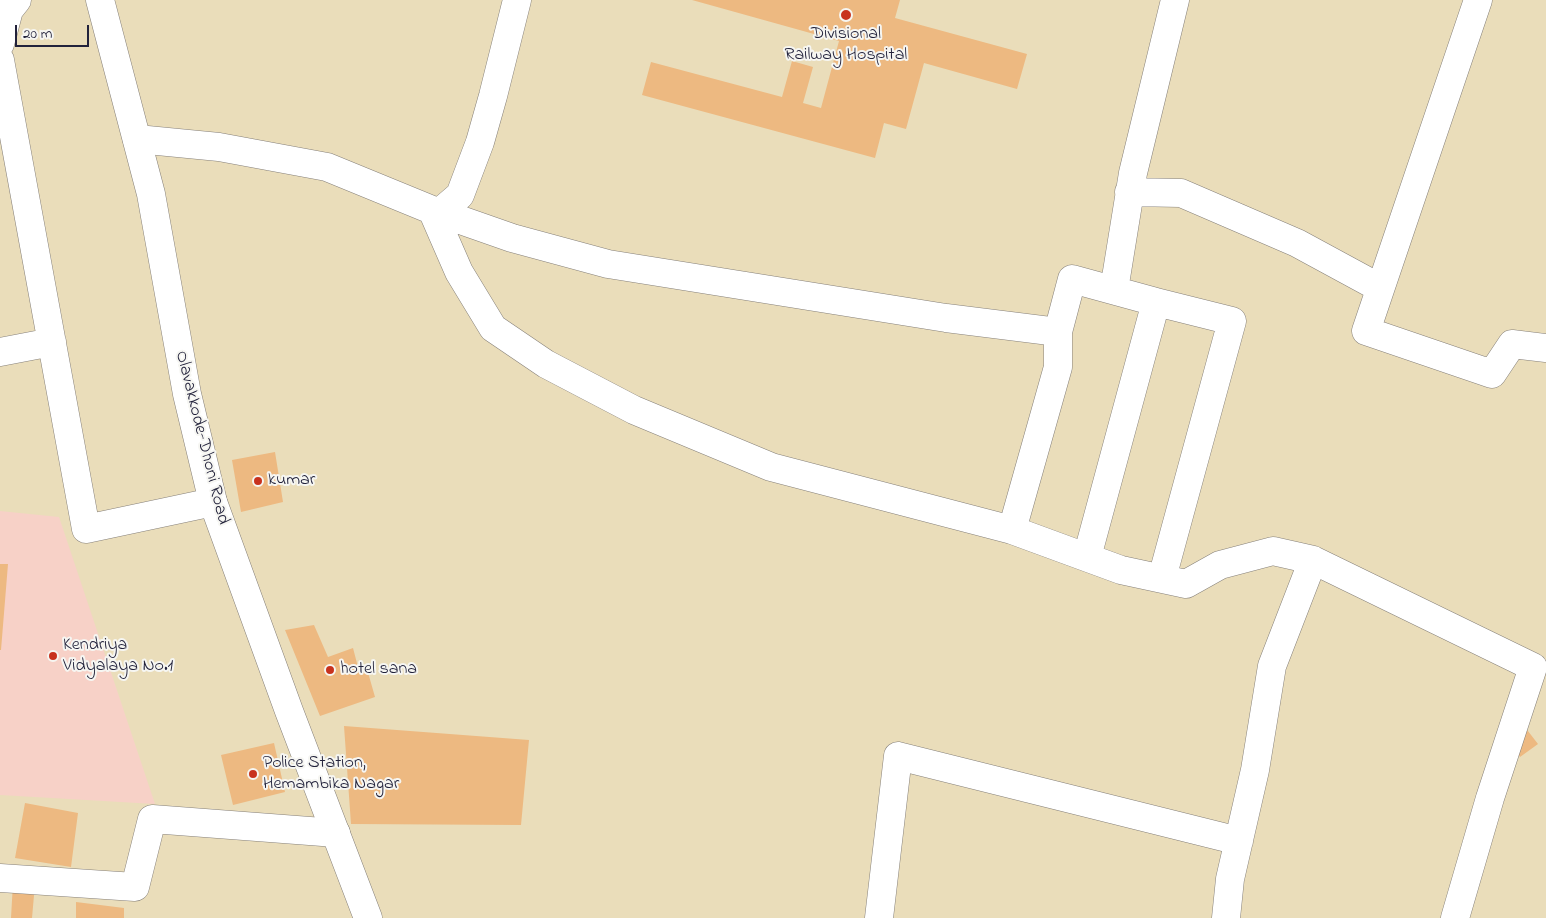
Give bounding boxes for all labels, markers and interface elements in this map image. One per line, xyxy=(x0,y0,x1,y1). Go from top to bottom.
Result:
marker: Divisional Railway Hospital xyxy=(839,8,853,22)
scale bar xyxy=(18,15,91,47)
text: 20 m xyxy=(23,23,52,45)
place label: Divisional Railway Hospital xyxy=(785,24,907,66)
street label: Olavakkode-Dhoni Road xyxy=(169,349,233,527)
place label: kumar xyxy=(268,470,315,492)
marker: kumar xyxy=(252,475,264,487)
place label: Kendriya Vidyalaya No.1 xyxy=(63,635,173,678)
marker: Kendriya Vidyalaya No.1 xyxy=(47,650,59,662)
place label: hotel sana xyxy=(340,659,417,681)
marker: hotel sana xyxy=(324,664,336,676)
place label: Police Station, Hemambika Nagar xyxy=(263,753,399,796)
marker: Police Station, Hemambika Nagar xyxy=(247,768,259,780)

